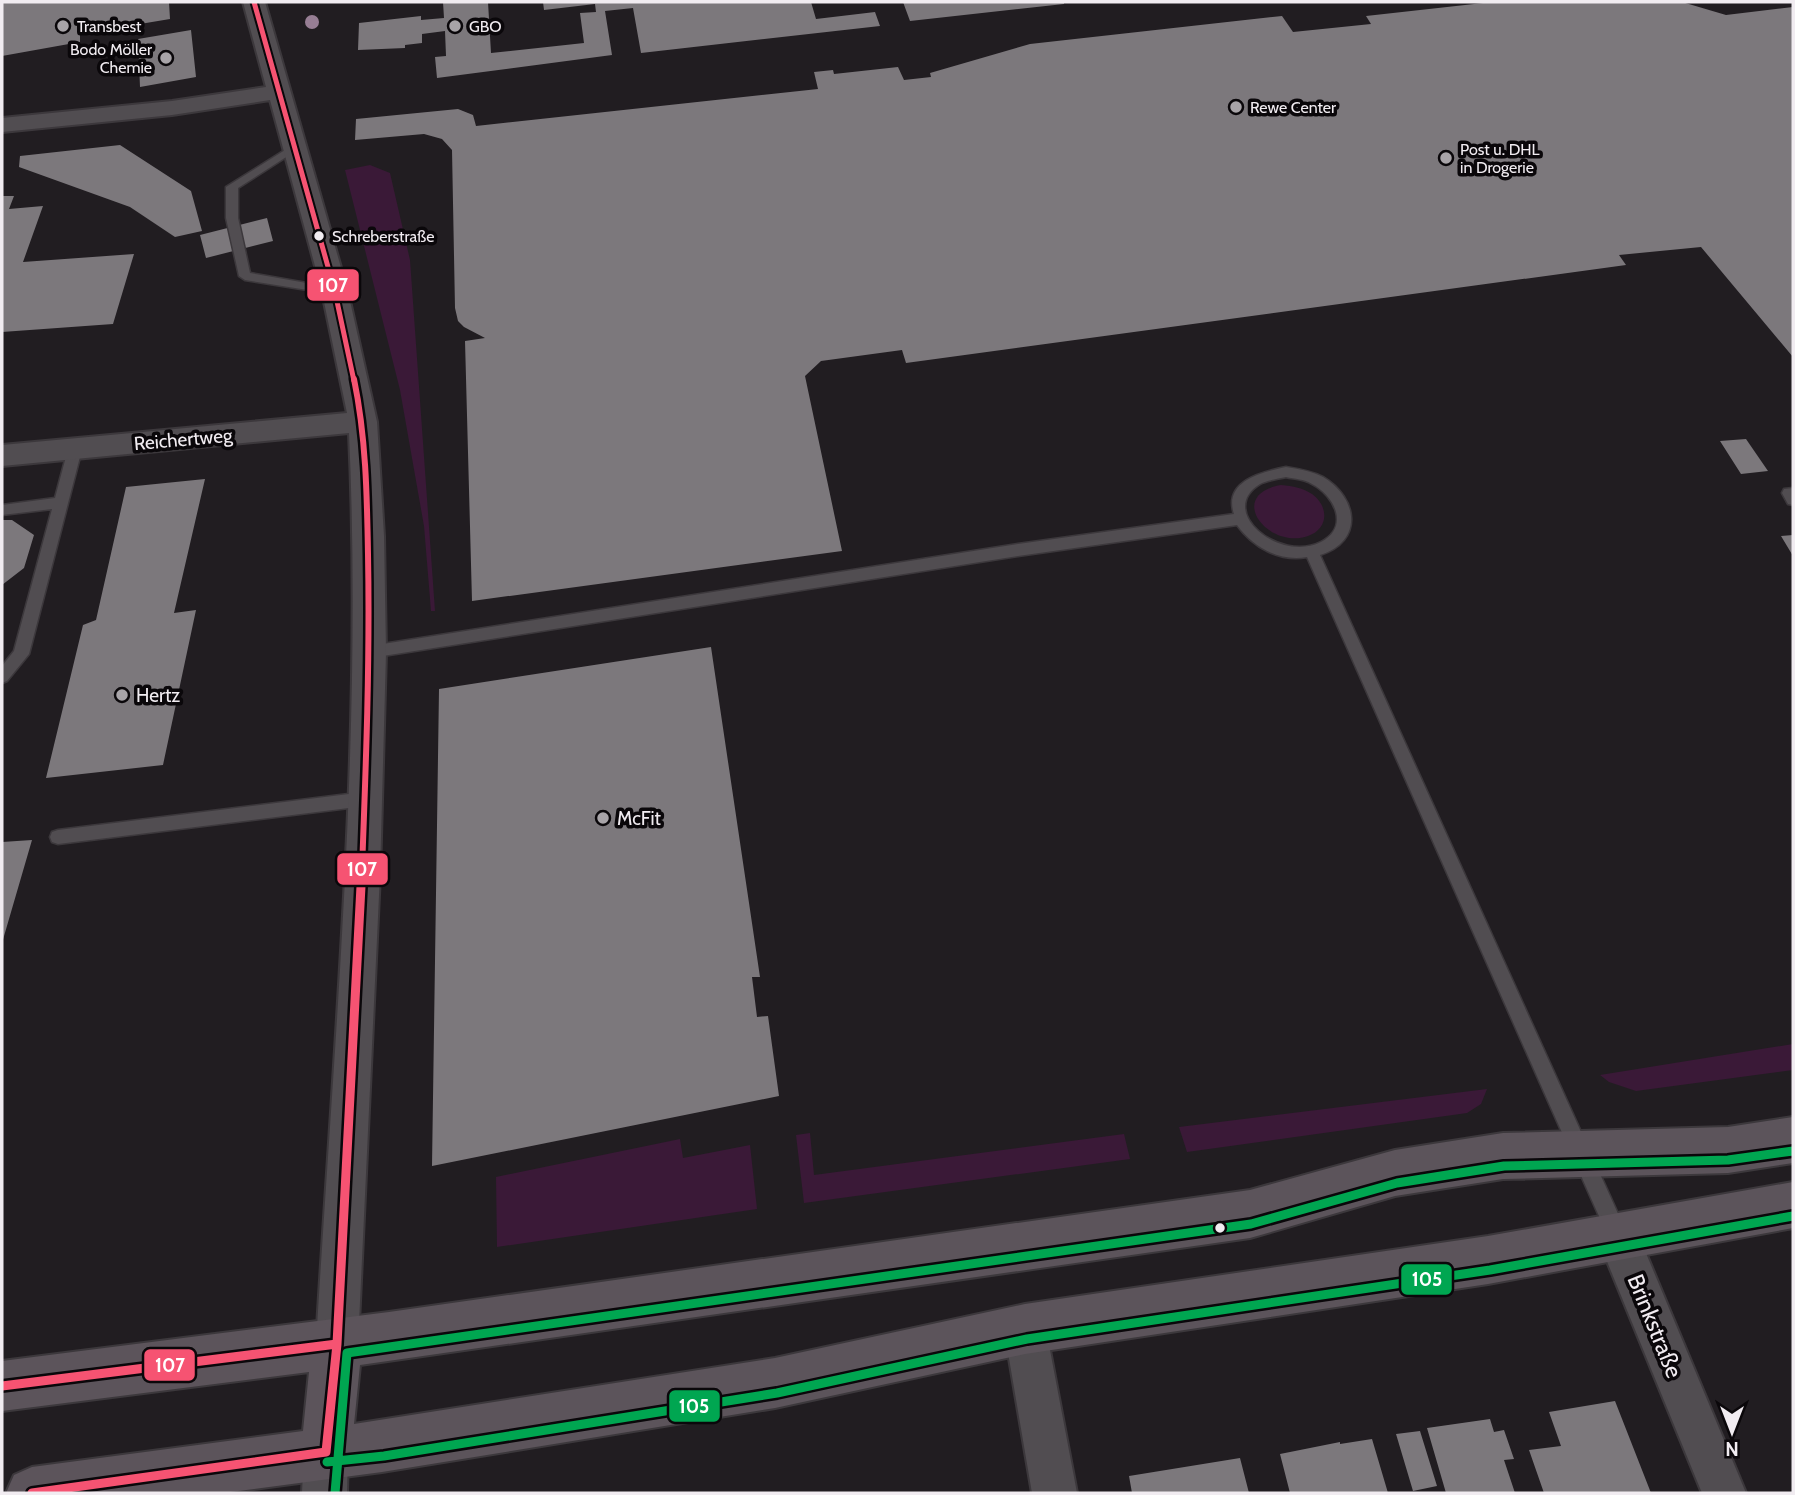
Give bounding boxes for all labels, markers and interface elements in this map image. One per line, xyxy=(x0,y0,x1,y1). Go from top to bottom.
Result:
place label: Transbest xyxy=(77,17,142,36)
place label: GBO xyxy=(469,17,502,36)
marker: Transbest xyxy=(55,18,71,34)
marker: GBO xyxy=(447,18,463,34)
place label: Bodo Möller Chemie xyxy=(70,40,153,77)
marker: Bodo Möller Chemie xyxy=(158,50,174,66)
place label: Rewe Center xyxy=(1250,98,1337,117)
marker: Rewe Center xyxy=(1228,99,1244,115)
place label: Post u. DHL in Drogerie xyxy=(1460,140,1540,177)
marker: Post u. DHL in Drogerie xyxy=(1438,150,1454,166)
place label: Schreberstraße xyxy=(332,227,434,246)
marker: Schreberstraße xyxy=(312,229,326,243)
line badge: 107 xyxy=(306,268,360,302)
text: 107 xyxy=(318,274,348,297)
street label: Reichertweg xyxy=(133,424,234,455)
place label: Hertz xyxy=(136,684,180,707)
marker: Hertz xyxy=(114,687,130,703)
place label: McFit xyxy=(617,807,661,830)
marker: McFit xyxy=(595,810,611,826)
line badge: 107 xyxy=(336,852,389,886)
text: 107 xyxy=(347,858,377,881)
unlabelled marker xyxy=(1213,1221,1227,1235)
line badge: 105 xyxy=(1400,1263,1453,1296)
text: 105 xyxy=(1412,1268,1442,1291)
street label: Brinkstraße xyxy=(1622,1270,1689,1382)
line badge: 107 xyxy=(143,1348,196,1382)
text: 107 xyxy=(155,1354,185,1377)
line badge: 105 xyxy=(668,1389,721,1423)
text: 105 xyxy=(679,1395,709,1418)
north arrow xyxy=(1697,1397,1767,1467)
text: N xyxy=(1725,1437,1739,1460)

